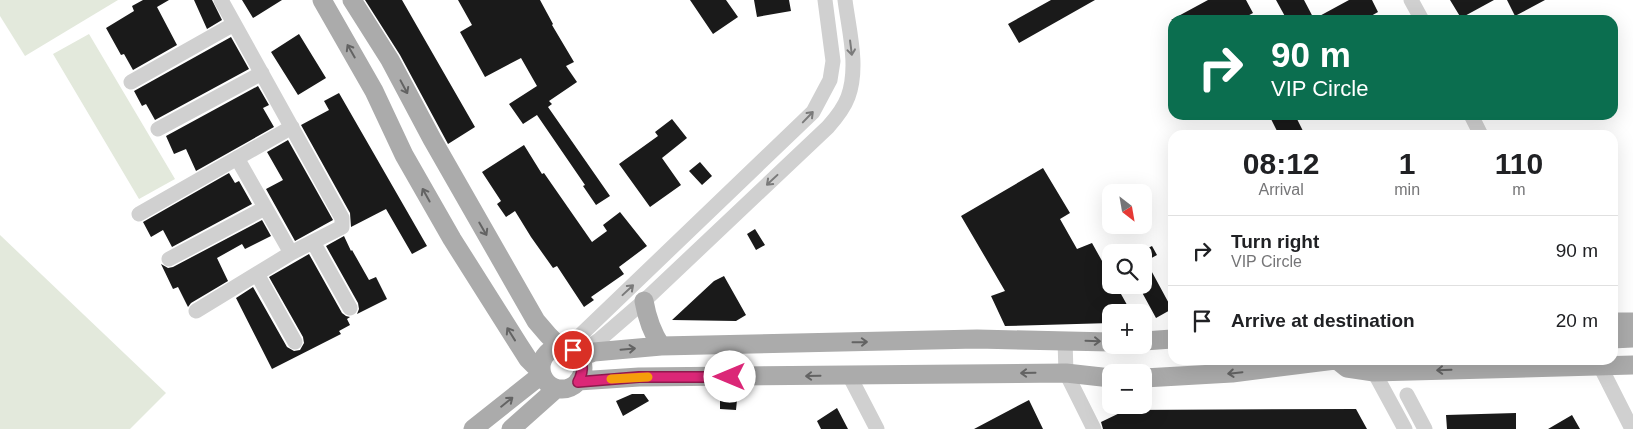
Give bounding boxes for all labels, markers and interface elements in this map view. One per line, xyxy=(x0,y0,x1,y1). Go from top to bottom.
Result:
icon: right xyxy=(1188,35,1253,100)
text: 90 m xyxy=(1271,35,1351,74)
one-way arrow xyxy=(846,40,856,56)
one-way arrow xyxy=(346,44,356,59)
text: VIP Circle xyxy=(1271,76,1368,101)
one-way arrow xyxy=(400,79,410,93)
one-way arrow xyxy=(802,111,814,123)
text: 08:12 xyxy=(1243,147,1320,180)
text: 1 xyxy=(1399,147,1416,180)
text: 110 xyxy=(1495,147,1543,180)
one-way arrow xyxy=(766,174,778,186)
text: Arrival xyxy=(1258,181,1304,198)
text: min xyxy=(1394,181,1420,198)
text: m xyxy=(1512,181,1526,198)
north arrow xyxy=(1102,184,1152,234)
map controls xyxy=(1102,184,1152,414)
one-way arrow xyxy=(421,188,431,202)
one-way arrow xyxy=(478,221,488,236)
text: Turn right xyxy=(1231,231,1319,252)
icon: right xyxy=(1188,237,1216,265)
text: 90 m xyxy=(1556,240,1598,261)
button: search xyxy=(1102,244,1152,294)
text: VIP Circle xyxy=(1231,253,1302,270)
one-way arrow xyxy=(621,284,634,296)
button: + xyxy=(1102,304,1152,354)
icon: arrive xyxy=(1188,307,1216,335)
text: Arrive at destination xyxy=(1231,310,1415,331)
text: 20 m xyxy=(1556,310,1598,331)
one-way arrow xyxy=(506,327,516,341)
pin xyxy=(552,329,594,371)
icon: arrive xyxy=(559,336,587,364)
one-way arrow xyxy=(1084,336,1100,346)
one-way arrow xyxy=(852,337,868,347)
one-way arrow xyxy=(620,344,636,354)
position arrow xyxy=(703,350,755,402)
button: − xyxy=(1102,364,1152,414)
one-way arrow xyxy=(1437,366,1453,375)
one-way arrow xyxy=(1020,368,1036,378)
one-way arrow xyxy=(1227,368,1243,377)
one-way arrow xyxy=(805,371,822,381)
one-way arrow xyxy=(501,397,514,408)

